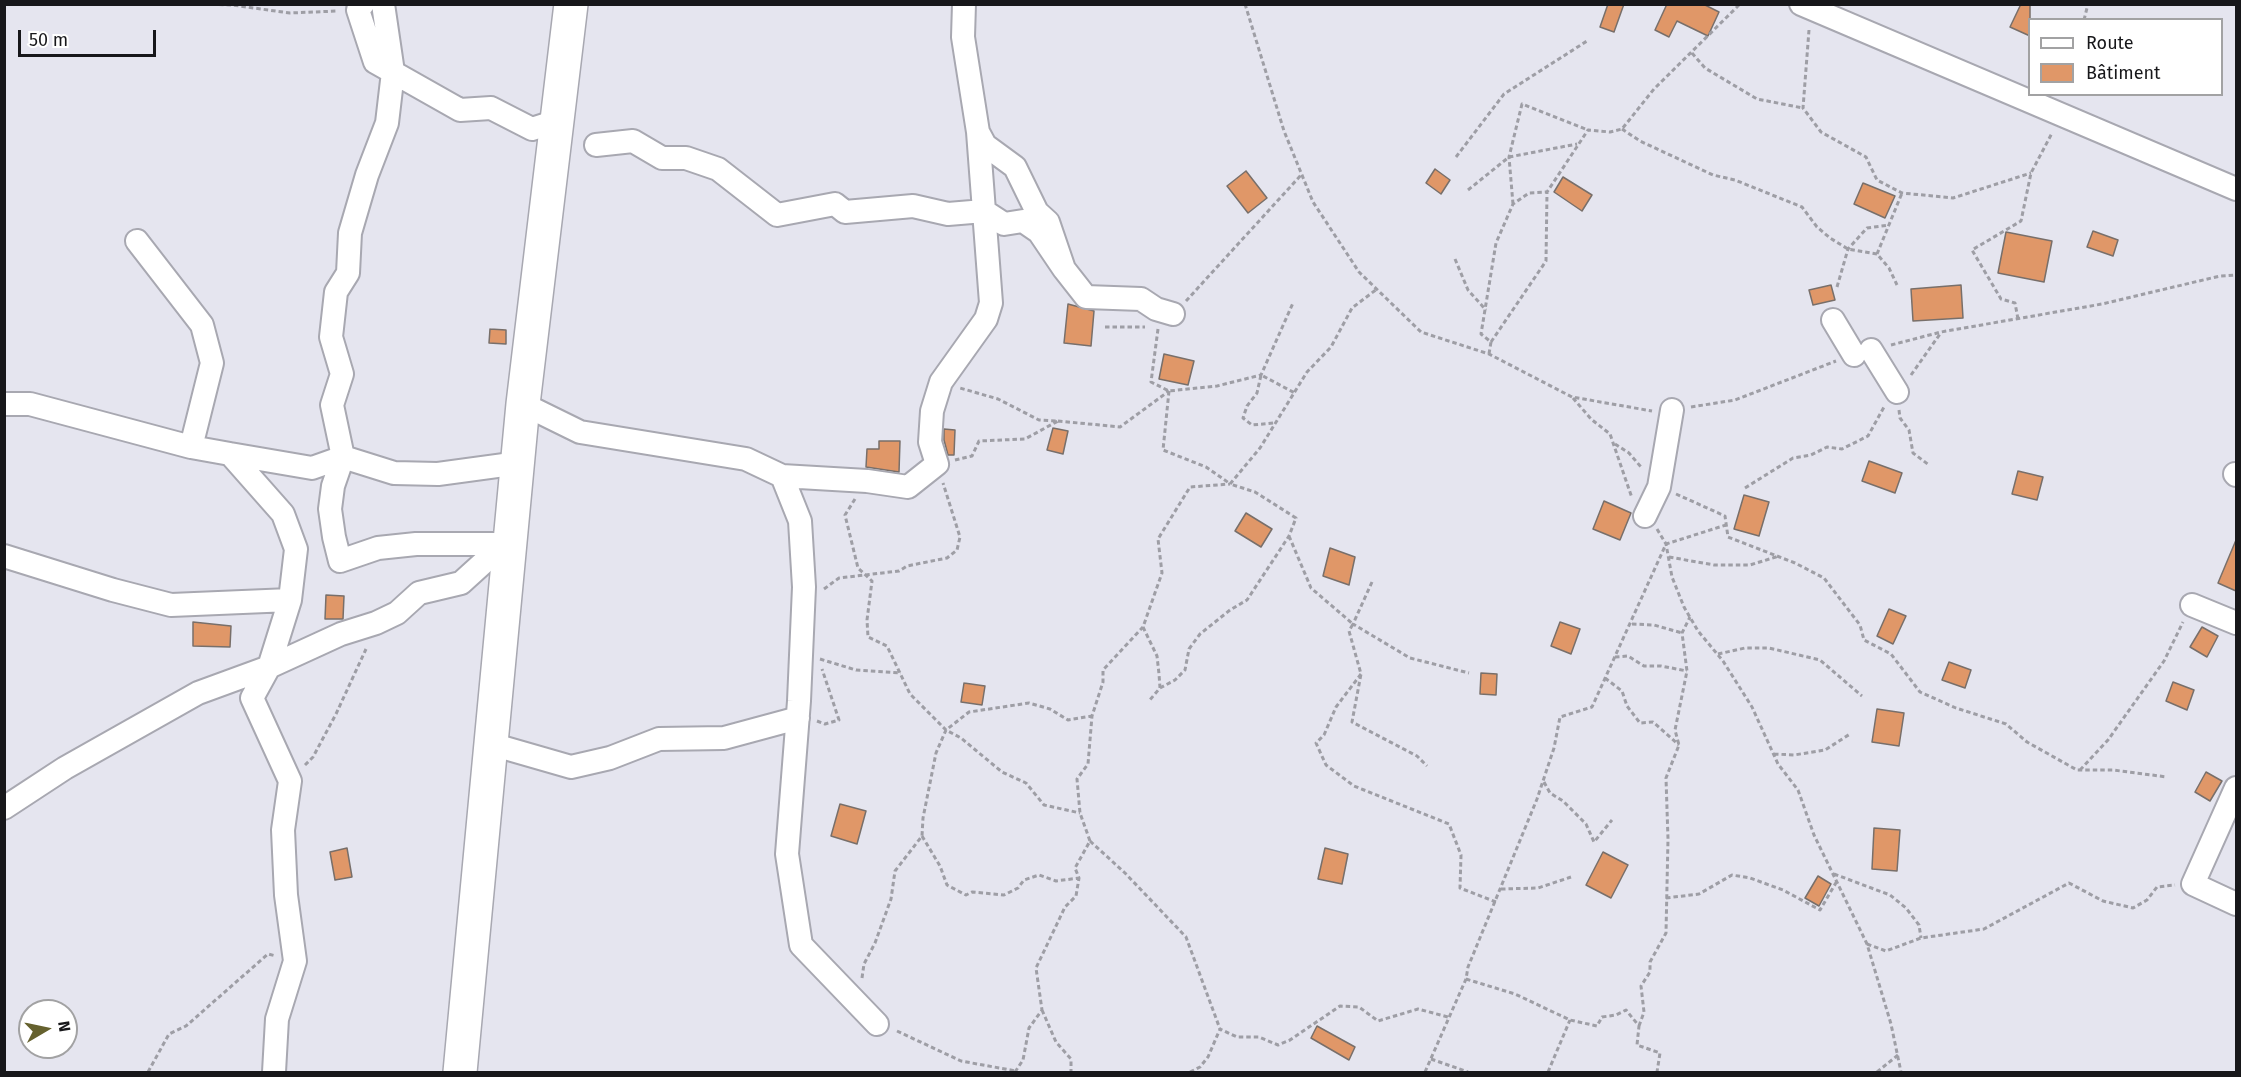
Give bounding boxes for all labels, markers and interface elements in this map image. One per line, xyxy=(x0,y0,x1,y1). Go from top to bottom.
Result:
scale bar xyxy=(21,18,159,56)
legend xyxy=(2028,18,2223,96)
text: 50 m xyxy=(29,29,68,51)
text: Route xyxy=(2086,32,2134,54)
text: Bâtiment xyxy=(2086,62,2161,84)
north arrow xyxy=(18,999,78,1059)
text: N xyxy=(54,1020,75,1033)

